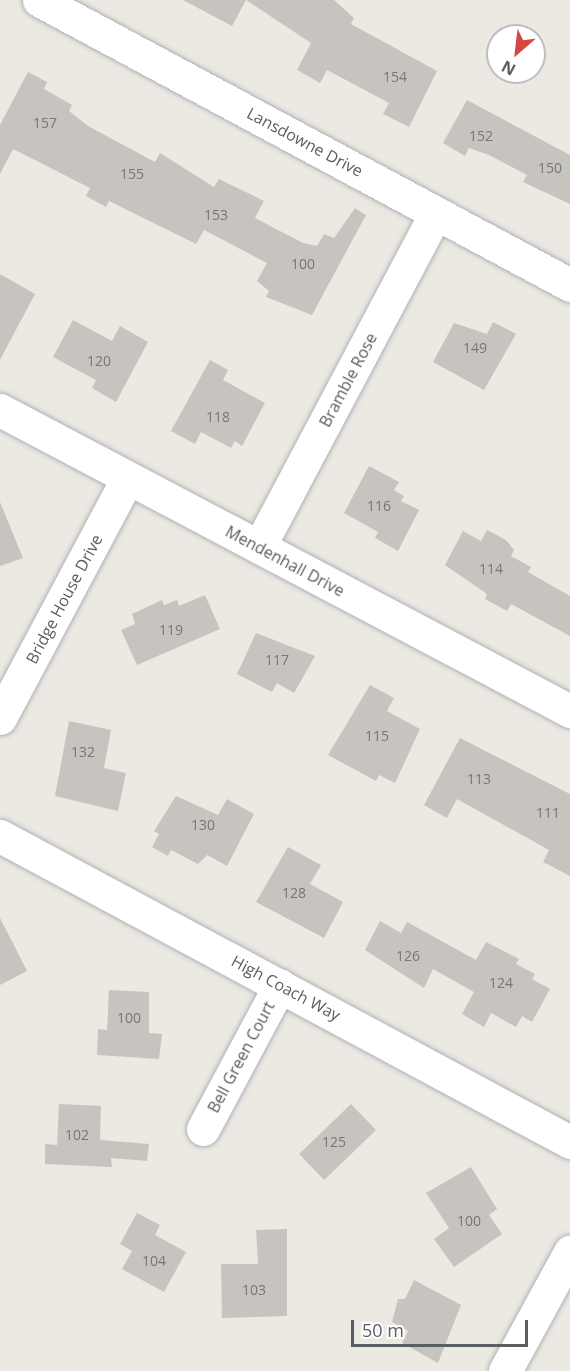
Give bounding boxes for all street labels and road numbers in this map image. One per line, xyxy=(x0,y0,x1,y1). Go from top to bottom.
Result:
street label: Lansdowne Drive xyxy=(244,103,366,181)
street label: Bramble Rose xyxy=(315,330,381,430)
street label: Mendenhall Drive xyxy=(222,522,348,600)
street label: Bridge House Drive xyxy=(22,531,106,667)
street label: High Coach Way xyxy=(228,951,344,1025)
street label: Bell Green Court xyxy=(204,998,278,1116)

